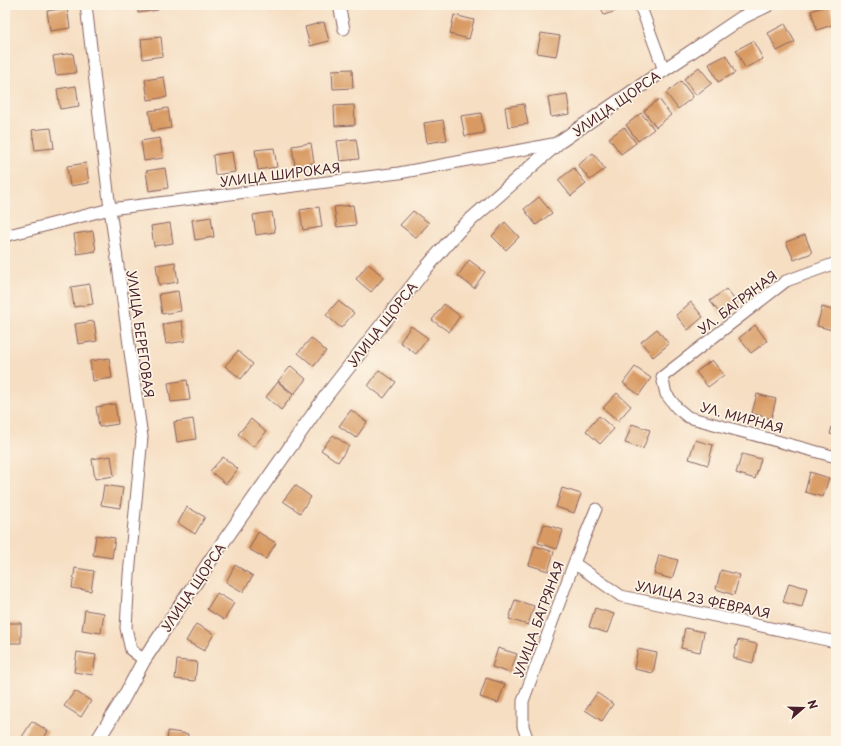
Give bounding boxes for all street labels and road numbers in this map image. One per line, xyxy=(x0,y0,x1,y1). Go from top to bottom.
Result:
street label: УЛИЦА ЩОРСА xyxy=(568,66,664,140)
street label: УЛИЦА ШИРОКАЯ xyxy=(219,157,341,191)
street label: УЛ. БАГРЯНАЯ xyxy=(693,266,781,338)
street label: УЛИЦА БЕРЕГОВАЯ xyxy=(123,269,159,399)
street label: УЛИЦА ЩОРСА xyxy=(343,278,421,370)
street label: УЛ. МИРНАЯ xyxy=(698,397,786,437)
street label: УЛИЦА ЩОРСА xyxy=(156,539,230,635)
street label: УЛИЦА БАГРЯНАЯ xyxy=(508,558,568,680)
street label: УЛИЦА 23 ФЕВРАЛЯ xyxy=(634,575,772,623)

